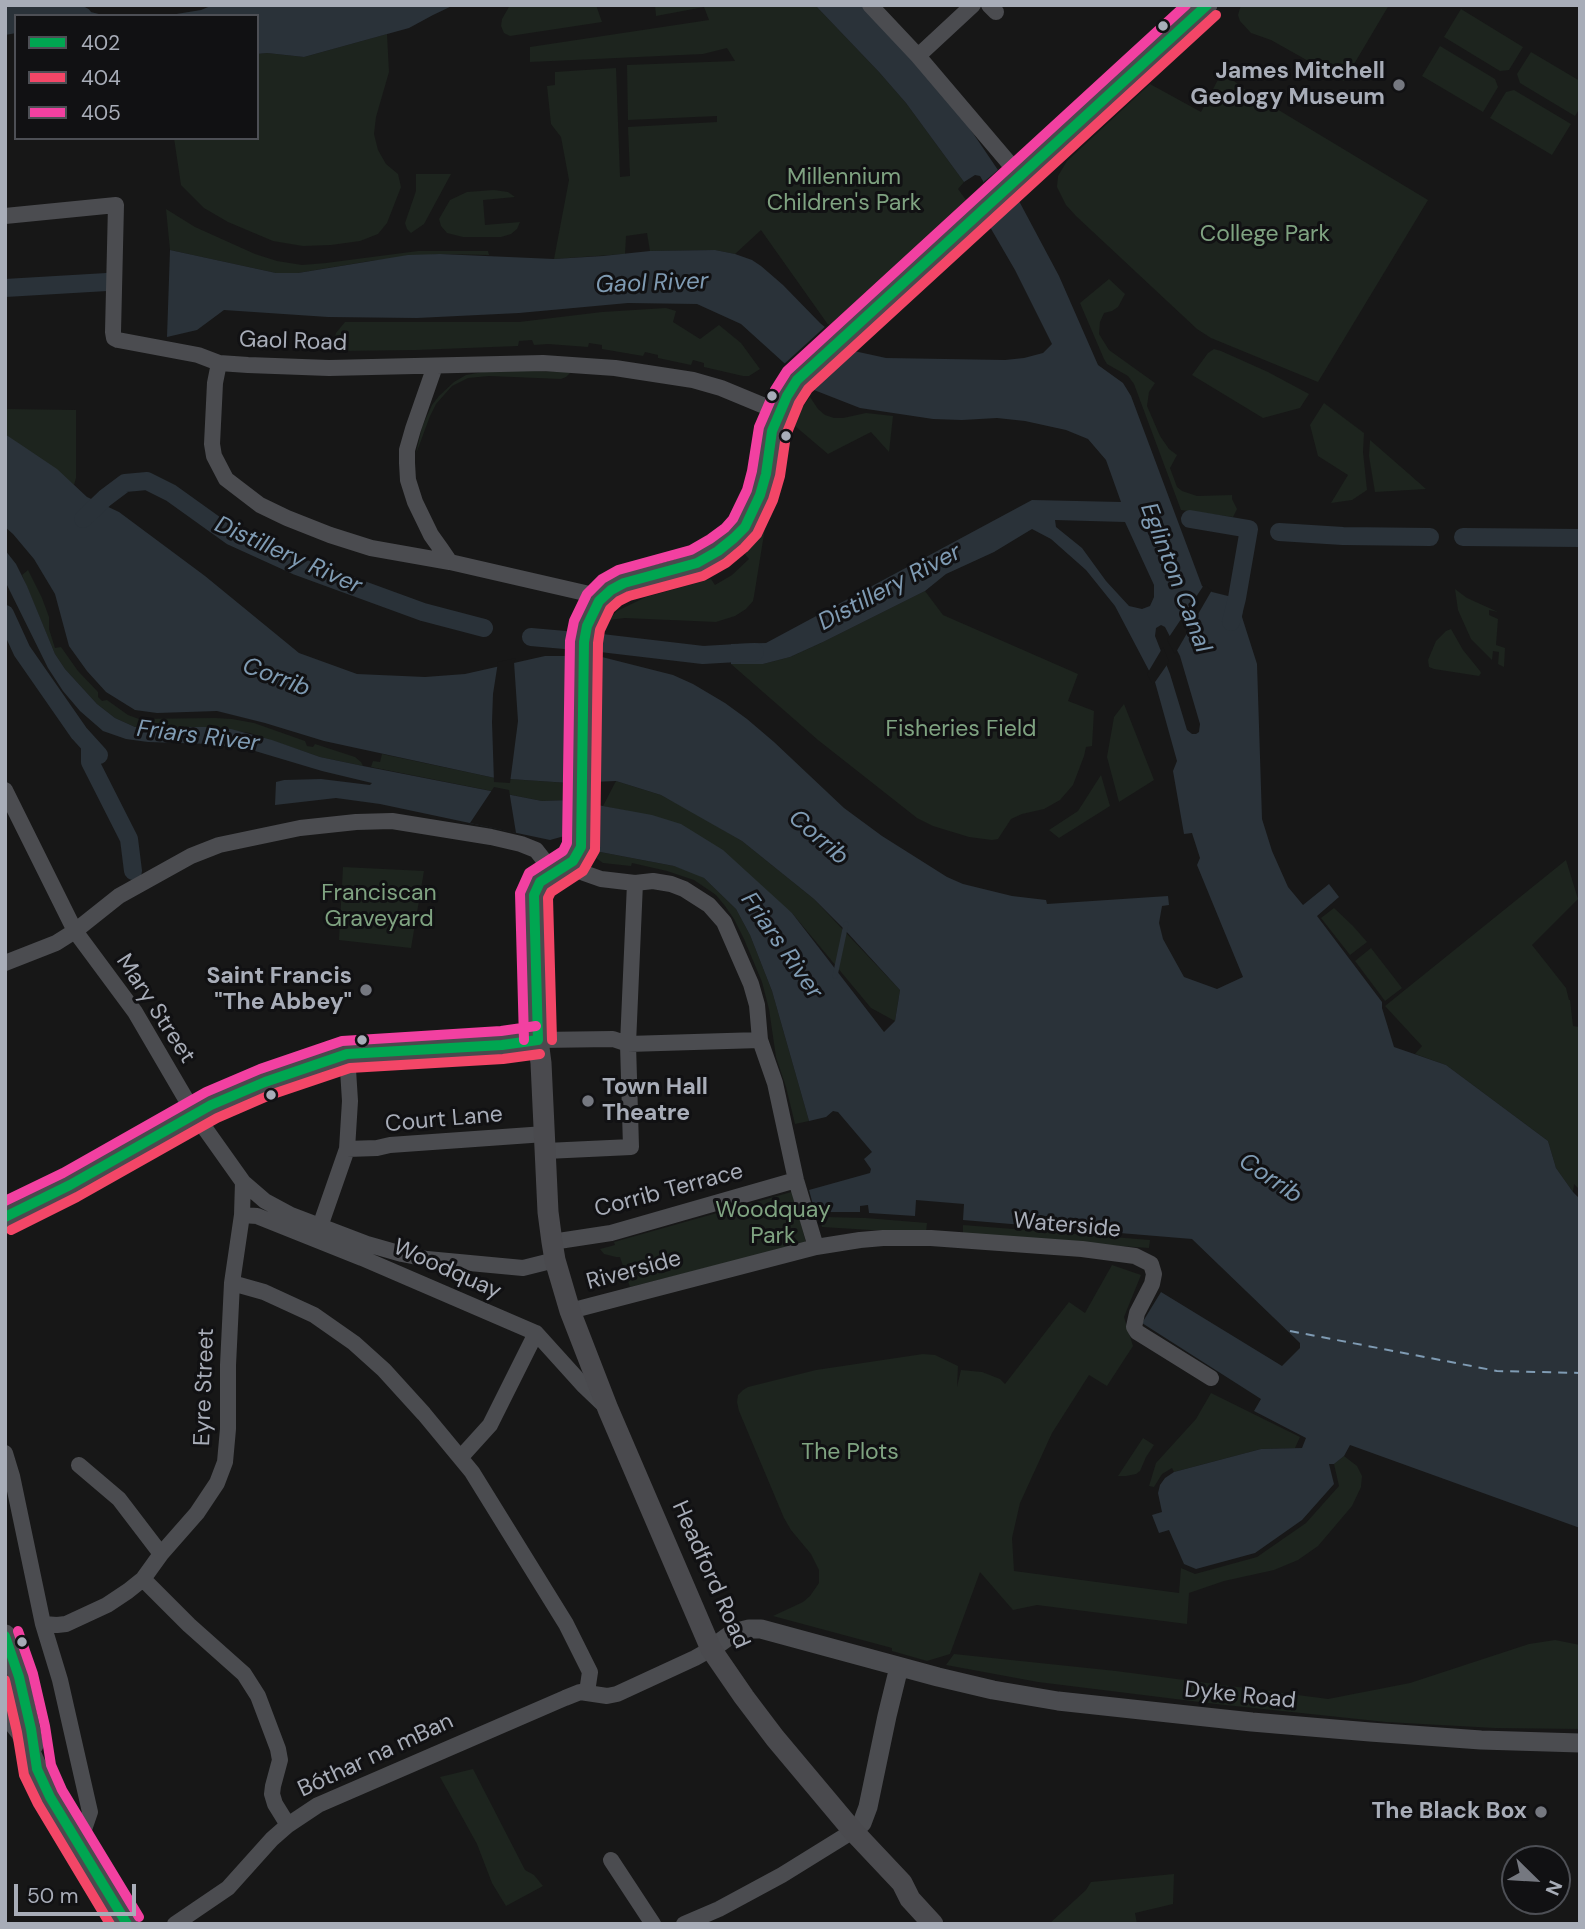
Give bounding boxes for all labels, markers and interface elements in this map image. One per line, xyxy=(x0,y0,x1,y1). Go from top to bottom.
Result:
legend xyxy=(14,14,259,140)
unlabelled marker xyxy=(1156,19,1170,33)
text: 402 xyxy=(81,29,120,57)
place label: James Mitchell Geology Museum xyxy=(1190,58,1385,112)
text: 404 xyxy=(81,64,121,92)
marker: James Mitchell Geology Museum xyxy=(1391,77,1407,93)
text: 405 xyxy=(81,99,121,127)
park label: Millennium Children's Park xyxy=(767,164,921,218)
park label: College Park xyxy=(1200,221,1330,249)
water label: Gaol River xyxy=(595,268,709,300)
street label: Gaol Road xyxy=(238,326,348,358)
unlabelled marker xyxy=(765,389,779,403)
unlabelled marker xyxy=(779,429,793,443)
water label: Eglinton Canal xyxy=(1133,499,1217,657)
water label: Distillery River xyxy=(210,511,366,601)
water label: Distillery River xyxy=(814,538,966,638)
water label: Corrib xyxy=(238,652,314,704)
water label: Friars River xyxy=(135,715,261,759)
park label: Fisheries Field xyxy=(886,716,1036,744)
water label: Corrib xyxy=(782,804,854,872)
park label: Franciscan Graveyard xyxy=(321,880,437,934)
water label: Friars River xyxy=(734,887,828,1005)
street label: Mary Street xyxy=(110,949,200,1069)
place label: Saint Francis "The Abbey" xyxy=(206,963,352,1017)
marker: Saint Francis "The Abbey" xyxy=(358,982,374,998)
unlabelled marker xyxy=(355,1033,369,1047)
place label: Town Hall Theatre xyxy=(602,1074,708,1128)
unlabelled marker xyxy=(264,1088,278,1102)
marker: Town Hall Theatre xyxy=(580,1093,596,1109)
street label: Court Lane xyxy=(384,1101,504,1139)
water label: Corrib xyxy=(1233,1147,1307,1211)
street label: Corrib Terrace xyxy=(592,1158,746,1224)
park label: Woodquay Park xyxy=(715,1197,831,1251)
street label: Waterside xyxy=(1012,1208,1122,1244)
street label: Woodquay xyxy=(389,1234,505,1306)
street label: Riverside xyxy=(584,1245,684,1297)
street label: Eyre Street xyxy=(189,1327,221,1447)
park label: The Plots xyxy=(801,1439,899,1467)
street label: Headford Road xyxy=(665,1497,755,1653)
unlabelled marker xyxy=(15,1635,29,1649)
street label: Dyke Road xyxy=(1183,1676,1297,1716)
street label: Bóthar na mBan xyxy=(294,1708,458,1804)
place label: The Black Box xyxy=(1372,1798,1527,1826)
marker: The Black Box xyxy=(1533,1804,1549,1820)
north arrow xyxy=(1501,1845,1571,1915)
scale bar xyxy=(18,1870,140,1914)
text: N xyxy=(1540,1877,1568,1899)
text: 50 m xyxy=(27,1882,78,1910)

